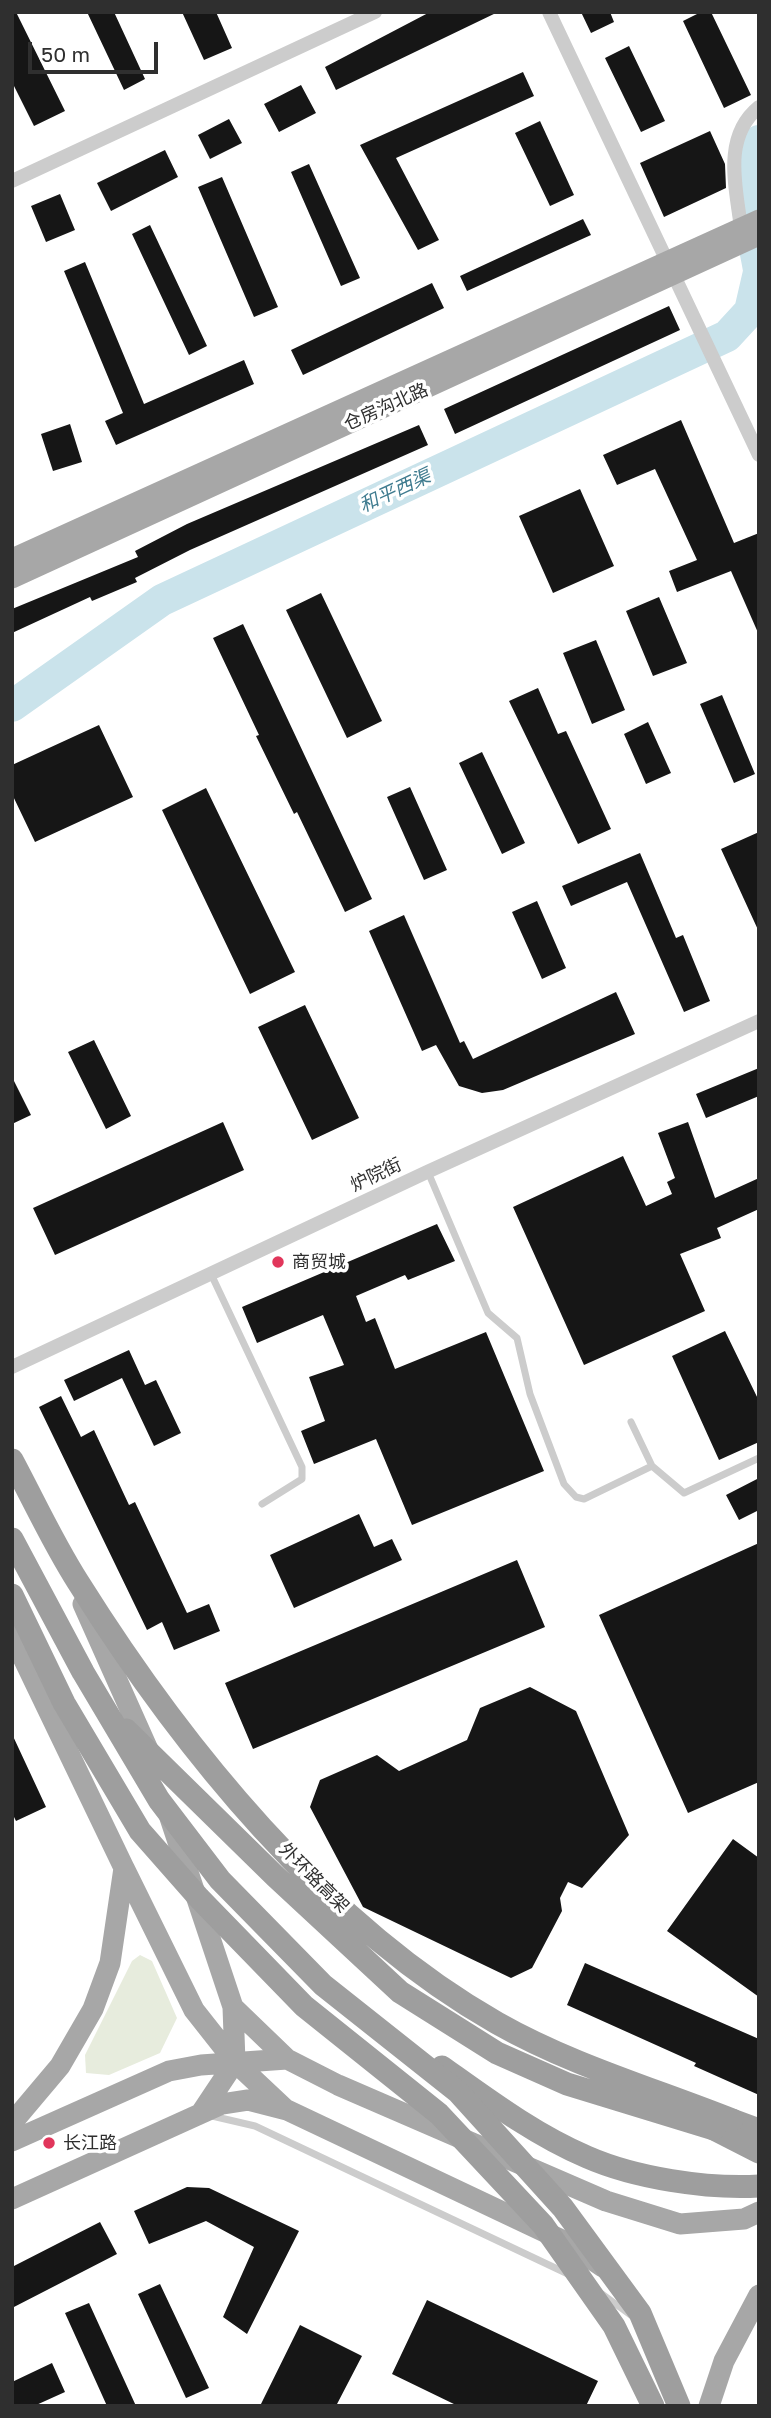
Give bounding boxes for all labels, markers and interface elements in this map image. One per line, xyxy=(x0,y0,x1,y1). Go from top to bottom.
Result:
scale bar xyxy=(32,28,161,72)
text: 50 m xyxy=(41,41,90,67)
street label: 仓房沟北路 xyxy=(340,379,432,435)
water label: 和平西渠 xyxy=(356,465,434,517)
street label: 炉院街 xyxy=(347,1154,405,1196)
place label: 商贸城 xyxy=(292,1251,346,1273)
marker: 商贸城 xyxy=(270,1254,286,1270)
street label: 外环路高架 xyxy=(275,1839,353,1917)
place label: 长江路 xyxy=(63,2132,117,2154)
marker: 长江路 xyxy=(41,2135,57,2151)

